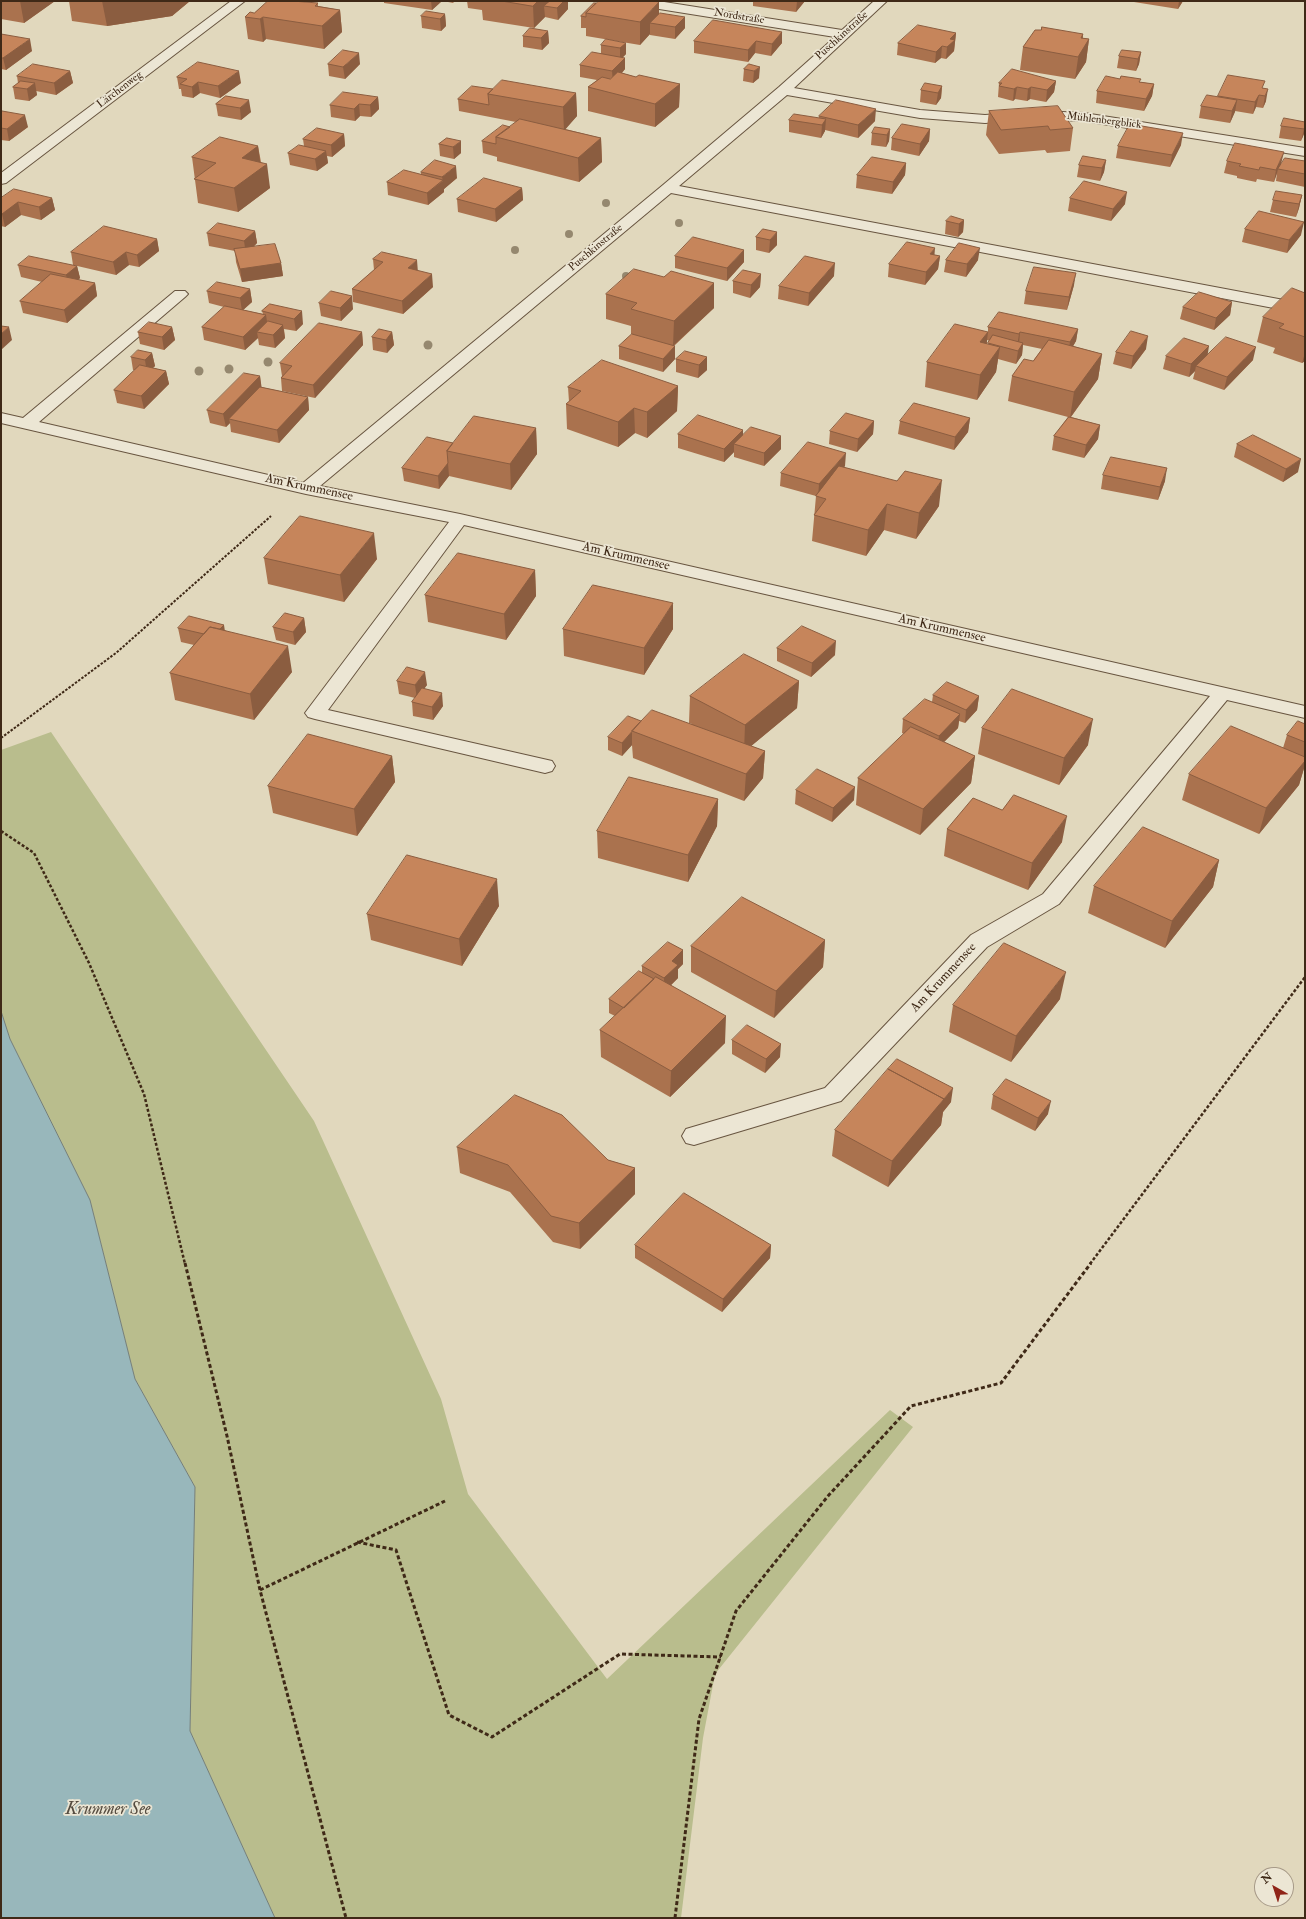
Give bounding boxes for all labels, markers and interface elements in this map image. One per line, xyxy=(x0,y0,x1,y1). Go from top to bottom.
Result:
street label: Nordstraße xyxy=(713,7,765,27)
street label: Puschkinstraße xyxy=(813,9,871,63)
street label: Lärchenweg xyxy=(95,69,145,111)
street label: Mühlenbergblick xyxy=(1066,110,1142,132)
street label: Puschkinstraße xyxy=(566,222,626,274)
street label: Am Krummensee xyxy=(264,471,354,505)
street label: Am Krummensee xyxy=(581,539,671,575)
street label: Am Krummensee xyxy=(897,611,987,647)
street label: Am Krummensee xyxy=(908,940,980,1016)
water label: Krummer See xyxy=(66,1800,150,1820)
north arrow xyxy=(1254,1867,1294,1907)
text: N xyxy=(1259,1870,1275,1886)

